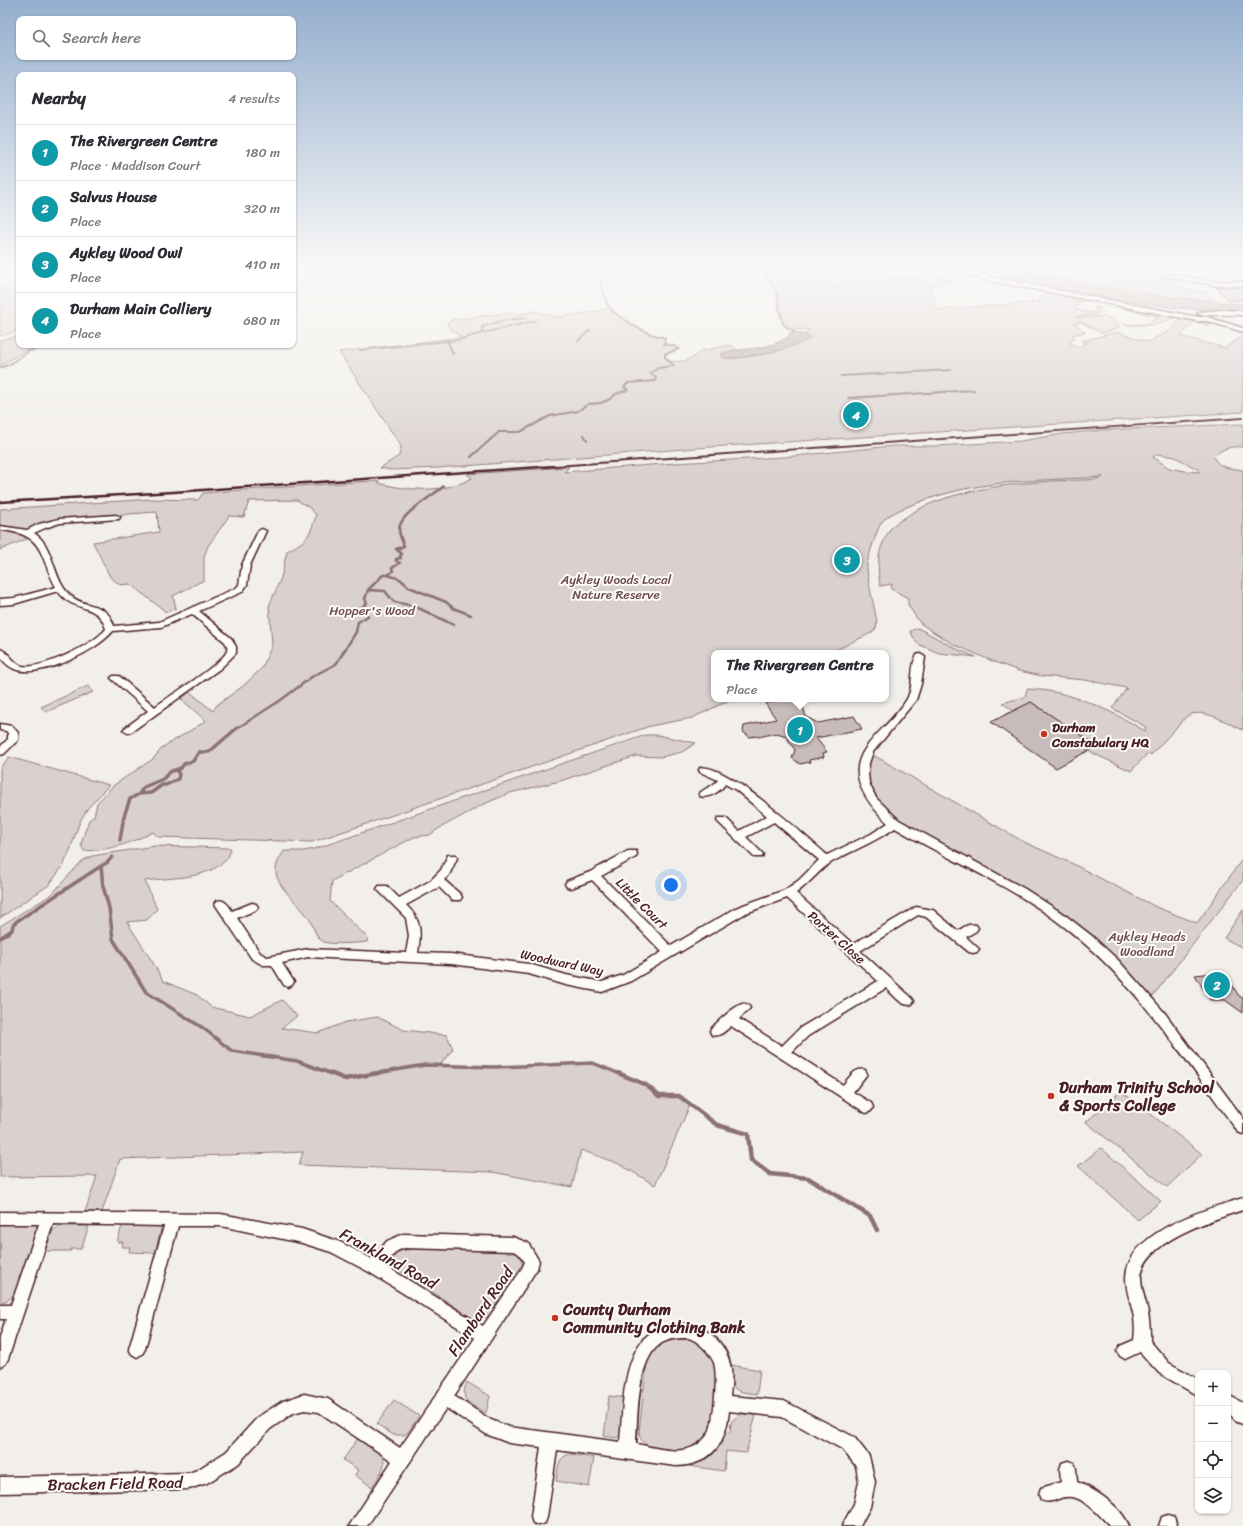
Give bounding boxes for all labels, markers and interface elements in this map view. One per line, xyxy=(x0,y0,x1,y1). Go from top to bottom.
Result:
search box xyxy=(16,16,296,60)
text: Search here xyxy=(62,25,141,51)
icon: search xyxy=(30,27,52,49)
text: Nearby xyxy=(32,83,86,113)
text: 4 results xyxy=(228,87,280,110)
text: The Rivergreen Centre xyxy=(70,128,218,154)
text: 1 xyxy=(42,141,48,164)
text: 180 m xyxy=(245,141,280,164)
text: Place · Maddison Court xyxy=(70,154,200,177)
text: Salvus House xyxy=(70,184,157,210)
text: 2 xyxy=(41,197,49,220)
text: 320 m xyxy=(244,197,280,220)
text: Place xyxy=(70,210,101,233)
text: Aykley Wood Owl xyxy=(70,240,182,266)
text: 3 xyxy=(41,253,49,276)
text: 410 m xyxy=(245,253,280,276)
text: Place xyxy=(70,266,101,289)
text: Durham Main Colliery xyxy=(70,296,211,322)
text: 4 xyxy=(41,309,49,332)
text: 680 m xyxy=(243,309,280,332)
text: Place xyxy=(70,322,101,345)
pin: 4 xyxy=(843,400,869,430)
pin: 3 xyxy=(834,545,860,575)
park label: Aykley Woods Local Nature Reserve xyxy=(560,568,672,606)
park label: Hopper's Wood xyxy=(329,599,416,622)
popup xyxy=(711,650,889,702)
text: The Rivergreen Centre xyxy=(726,652,874,678)
text: Place xyxy=(726,678,757,701)
pin: 1 xyxy=(787,715,813,745)
place label: Durham Constabulary HQ xyxy=(1051,716,1149,754)
marker: Durham Constabulary HQ xyxy=(1039,729,1049,739)
street label: Little Court xyxy=(610,872,674,935)
your location xyxy=(661,875,681,895)
street label: Porter Close xyxy=(802,905,871,970)
park label: Aykley Heads Woodland xyxy=(1107,925,1186,963)
street label: Woodward Way xyxy=(518,942,606,983)
pin: 2 xyxy=(1204,970,1230,1000)
place label: Durham Trinity School & Sports College xyxy=(1059,1073,1216,1120)
marker: Durham Trinity School & Sports College xyxy=(1046,1091,1056,1101)
street label: Frankland Road xyxy=(334,1219,445,1298)
street label: Flambard Road xyxy=(439,1259,522,1362)
place label: County Durham Community Clothing Bank xyxy=(562,1295,746,1342)
marker: County Durham Community Clothing Bank xyxy=(550,1313,560,1323)
map controls xyxy=(1195,1370,1231,1514)
button: + xyxy=(1195,1370,1231,1406)
button: − xyxy=(1195,1406,1231,1442)
button: locate xyxy=(1195,1442,1231,1478)
street label: Bracken Field Road xyxy=(47,1468,184,1499)
button: layers xyxy=(1195,1478,1231,1514)

